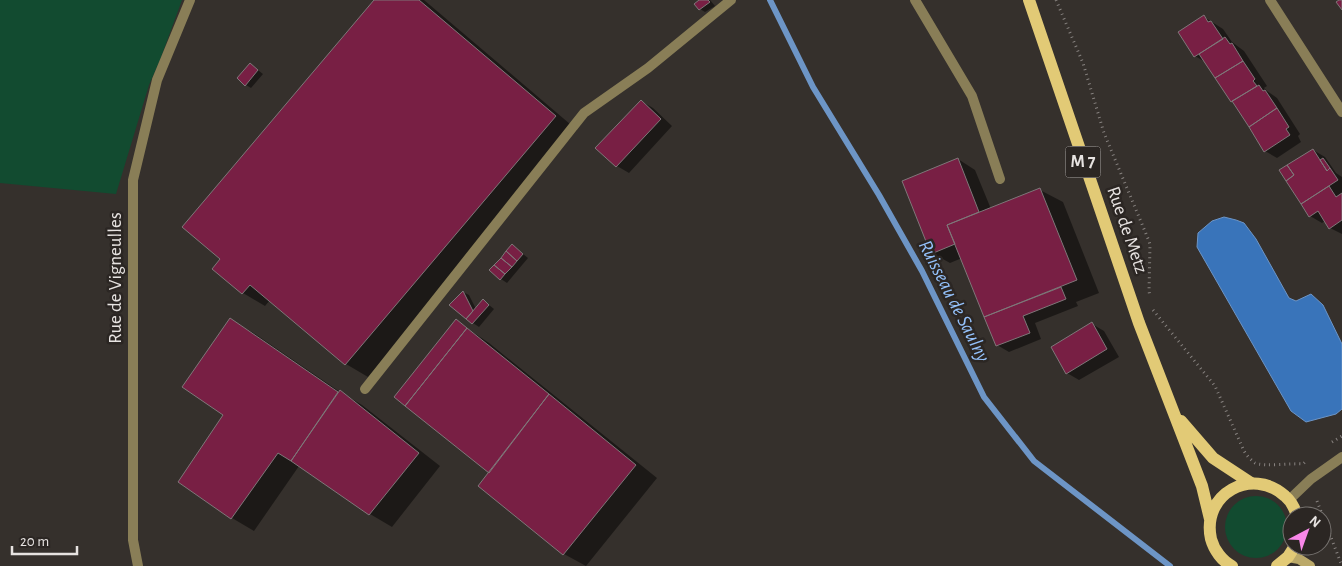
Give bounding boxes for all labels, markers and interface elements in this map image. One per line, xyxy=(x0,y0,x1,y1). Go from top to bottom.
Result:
road number: M 7 xyxy=(1066,146,1100,178)
street label: Rue de Metz xyxy=(1103,184,1151,276)
street label: Rue de Vigneulles xyxy=(106,212,125,344)
water label: Ruisseau de Saulny xyxy=(915,237,994,366)
north arrow xyxy=(1282,506,1332,556)
text: N xyxy=(1307,513,1323,530)
scale bar xyxy=(12,524,78,556)
text: 20 m xyxy=(20,534,49,549)

